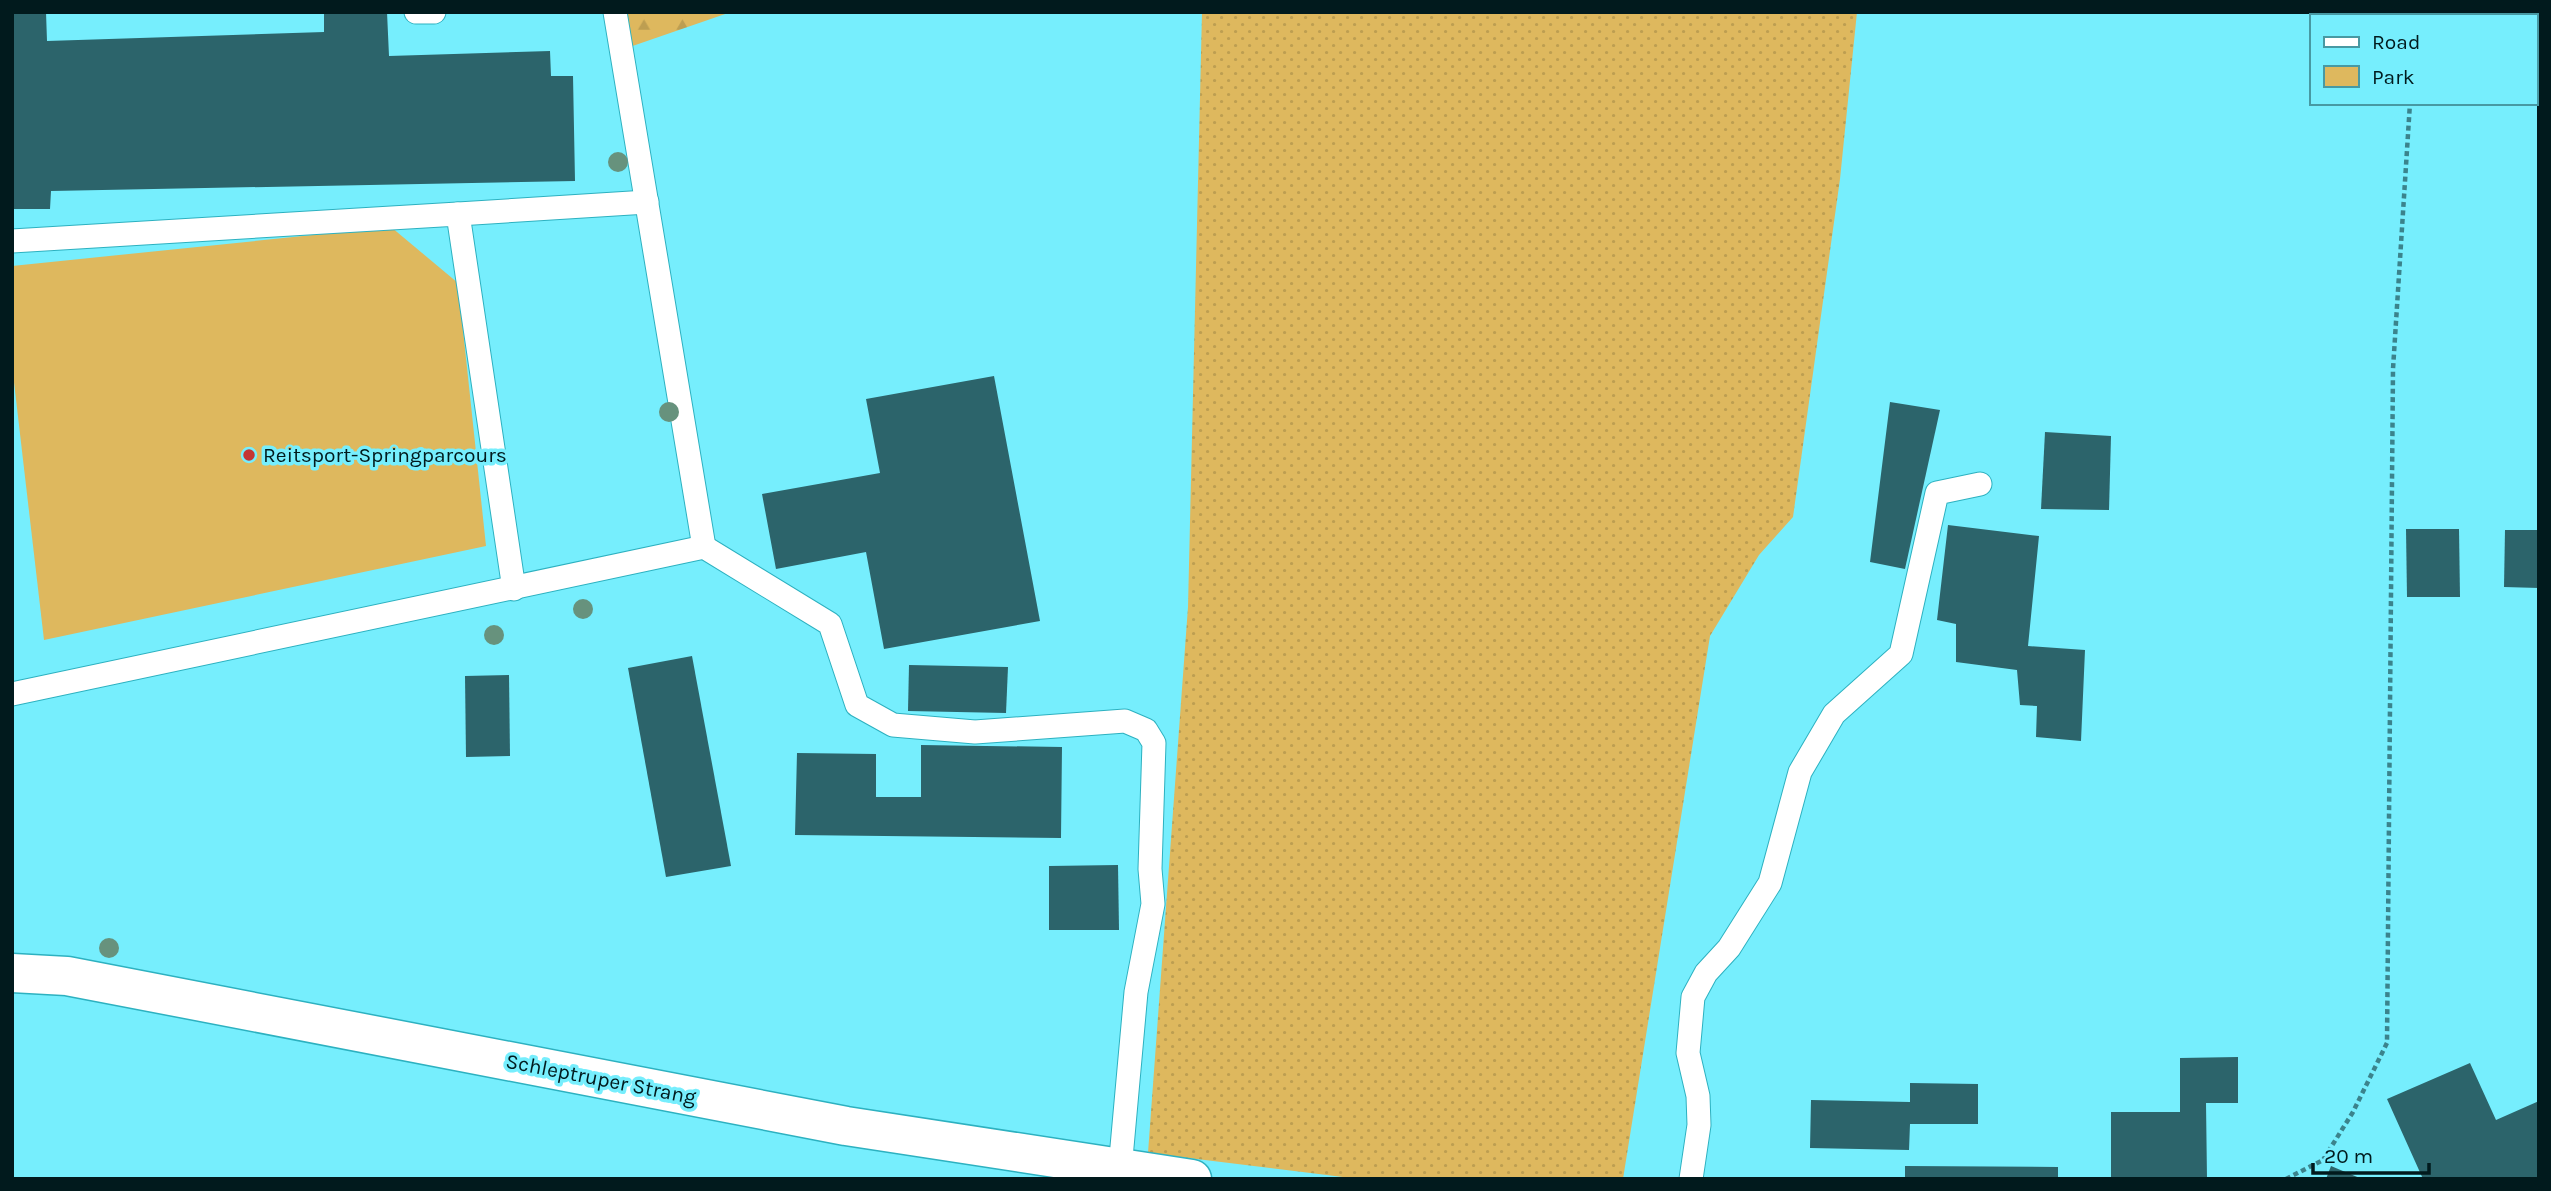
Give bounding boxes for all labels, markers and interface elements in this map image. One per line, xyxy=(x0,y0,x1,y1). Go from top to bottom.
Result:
legend xyxy=(2310,14,2537,105)
text: Road xyxy=(2372,30,2420,54)
text: Park xyxy=(2372,65,2415,89)
place label: Reitsport-Springparcours xyxy=(263,443,507,467)
marker: Reitsport-Springparcours xyxy=(241,447,257,463)
street label: Schleptruper Strang xyxy=(504,1049,698,1109)
scale bar xyxy=(2313,1132,2428,1176)
text: 20 m xyxy=(2324,1144,2373,1168)

